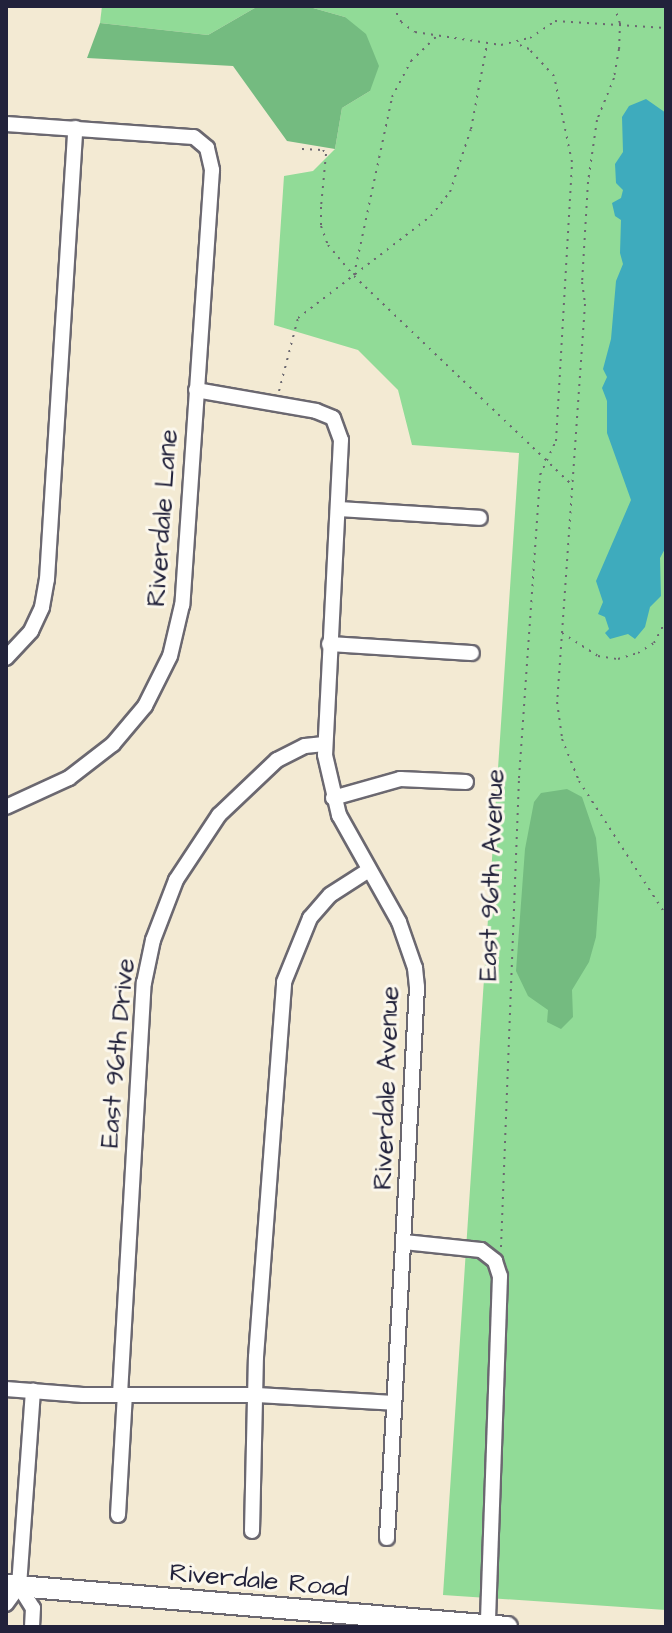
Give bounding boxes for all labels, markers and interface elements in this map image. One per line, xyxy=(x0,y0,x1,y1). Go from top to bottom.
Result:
street label: Riverdale Lane xyxy=(141,428,185,608)
street label: East 96th Avenue xyxy=(473,769,511,981)
street label: East 96th Drive xyxy=(94,957,142,1149)
street label: Riverdale Avenue xyxy=(368,986,406,1190)
street label: Riverdale Road xyxy=(168,1558,350,1604)

